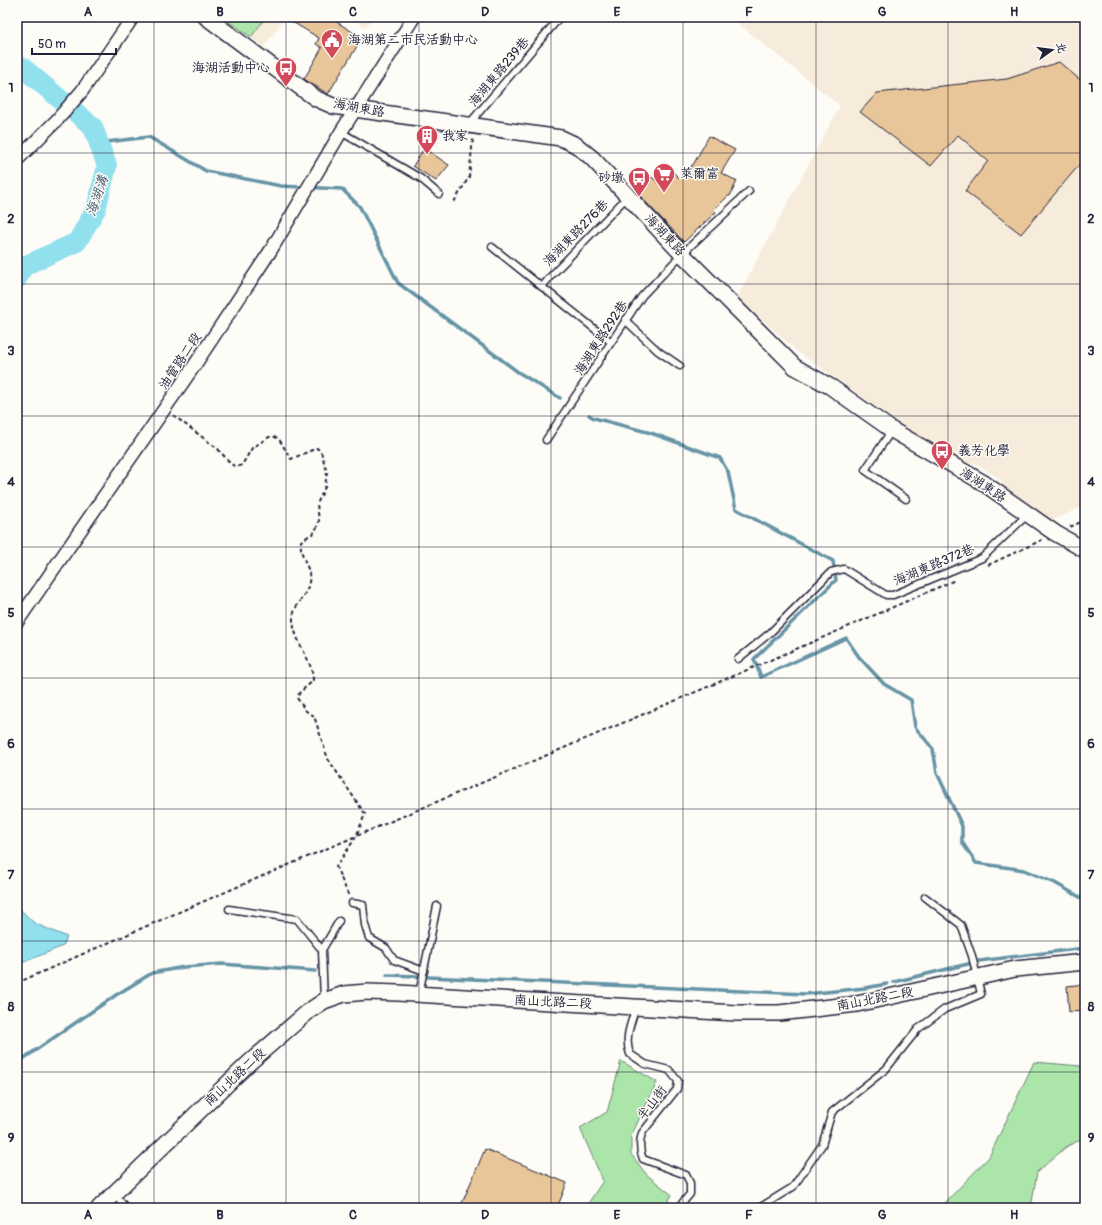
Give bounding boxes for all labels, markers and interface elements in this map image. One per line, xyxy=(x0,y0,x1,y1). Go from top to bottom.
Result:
text: A xyxy=(84,4,93,20)
text: B xyxy=(216,4,224,20)
text: C xyxy=(349,4,357,20)
text: D xyxy=(481,4,489,20)
text: E xyxy=(614,4,621,20)
text: F xyxy=(745,4,753,20)
text: G xyxy=(878,4,887,20)
text: H xyxy=(1010,4,1018,20)
public building icon: 海湖第二市民活動中心 xyxy=(319,27,345,60)
scale bar xyxy=(32,30,116,56)
north arrow xyxy=(1032,30,1072,70)
place label: 海湖第二市民活動中心 xyxy=(348,32,478,48)
street label: 海湖東路239巷 xyxy=(465,34,533,110)
text: 50 m xyxy=(38,37,66,52)
text: 北 xyxy=(1054,41,1069,55)
bus stop icon: 海湖活動中心 xyxy=(273,55,299,88)
place label: 海湖活動中心 xyxy=(192,60,270,76)
text: 1 xyxy=(8,80,14,96)
text: 1 xyxy=(1088,80,1094,96)
street label: 海湖東路 xyxy=(332,96,386,120)
building icon: 我家 xyxy=(414,123,440,156)
place label: 我家 xyxy=(442,128,468,144)
supermarket icon: 萊爾富 xyxy=(651,161,677,194)
bus stop icon: 砂墩 xyxy=(626,165,652,198)
place label: 萊爾富 xyxy=(680,166,719,182)
place label: 砂墩 xyxy=(598,170,624,186)
water label: 海湖溝 xyxy=(82,172,112,219)
street label: 海湖東路276巷 xyxy=(540,196,612,270)
text: 2 xyxy=(7,211,15,227)
street label: 海湖東路 xyxy=(641,211,689,259)
text: 2 xyxy=(1087,211,1095,227)
street label: 海湖東路292巷 xyxy=(571,297,631,379)
street label: 油管路二段 xyxy=(155,330,205,392)
text: 3 xyxy=(7,343,15,359)
text: 3 xyxy=(1087,343,1095,359)
bus stop icon: 義芳化學 xyxy=(929,438,955,471)
place label: 義芳化學 xyxy=(958,443,1010,459)
street label: 海湖東路 xyxy=(957,464,1009,506)
text: 4 xyxy=(7,474,15,490)
text: 4 xyxy=(1087,474,1095,490)
street label: 海湖東路372巷 xyxy=(891,541,977,589)
text: 5 xyxy=(7,605,15,621)
text: 5 xyxy=(1087,605,1095,621)
text: 6 xyxy=(7,736,15,752)
text: 6 xyxy=(1087,736,1095,752)
text: 7 xyxy=(8,867,15,883)
text: 7 xyxy=(1088,867,1095,883)
street label: 南山北路二段 xyxy=(835,984,915,1014)
street label: 南山北路二段 xyxy=(514,992,592,1012)
text: 8 xyxy=(8,999,15,1015)
text: 8 xyxy=(1088,999,1095,1015)
street label: 南山北路二段 xyxy=(201,1045,269,1109)
street label: 半山街 xyxy=(634,1083,670,1123)
text: 9 xyxy=(8,1130,15,1146)
text: 9 xyxy=(1088,1130,1095,1146)
text: A xyxy=(84,1207,93,1223)
text: B xyxy=(216,1207,224,1223)
text: C xyxy=(349,1207,357,1223)
text: D xyxy=(481,1207,489,1223)
text: E xyxy=(614,1207,621,1223)
text: F xyxy=(745,1207,753,1223)
text: G xyxy=(878,1207,887,1223)
text: H xyxy=(1010,1207,1018,1223)

